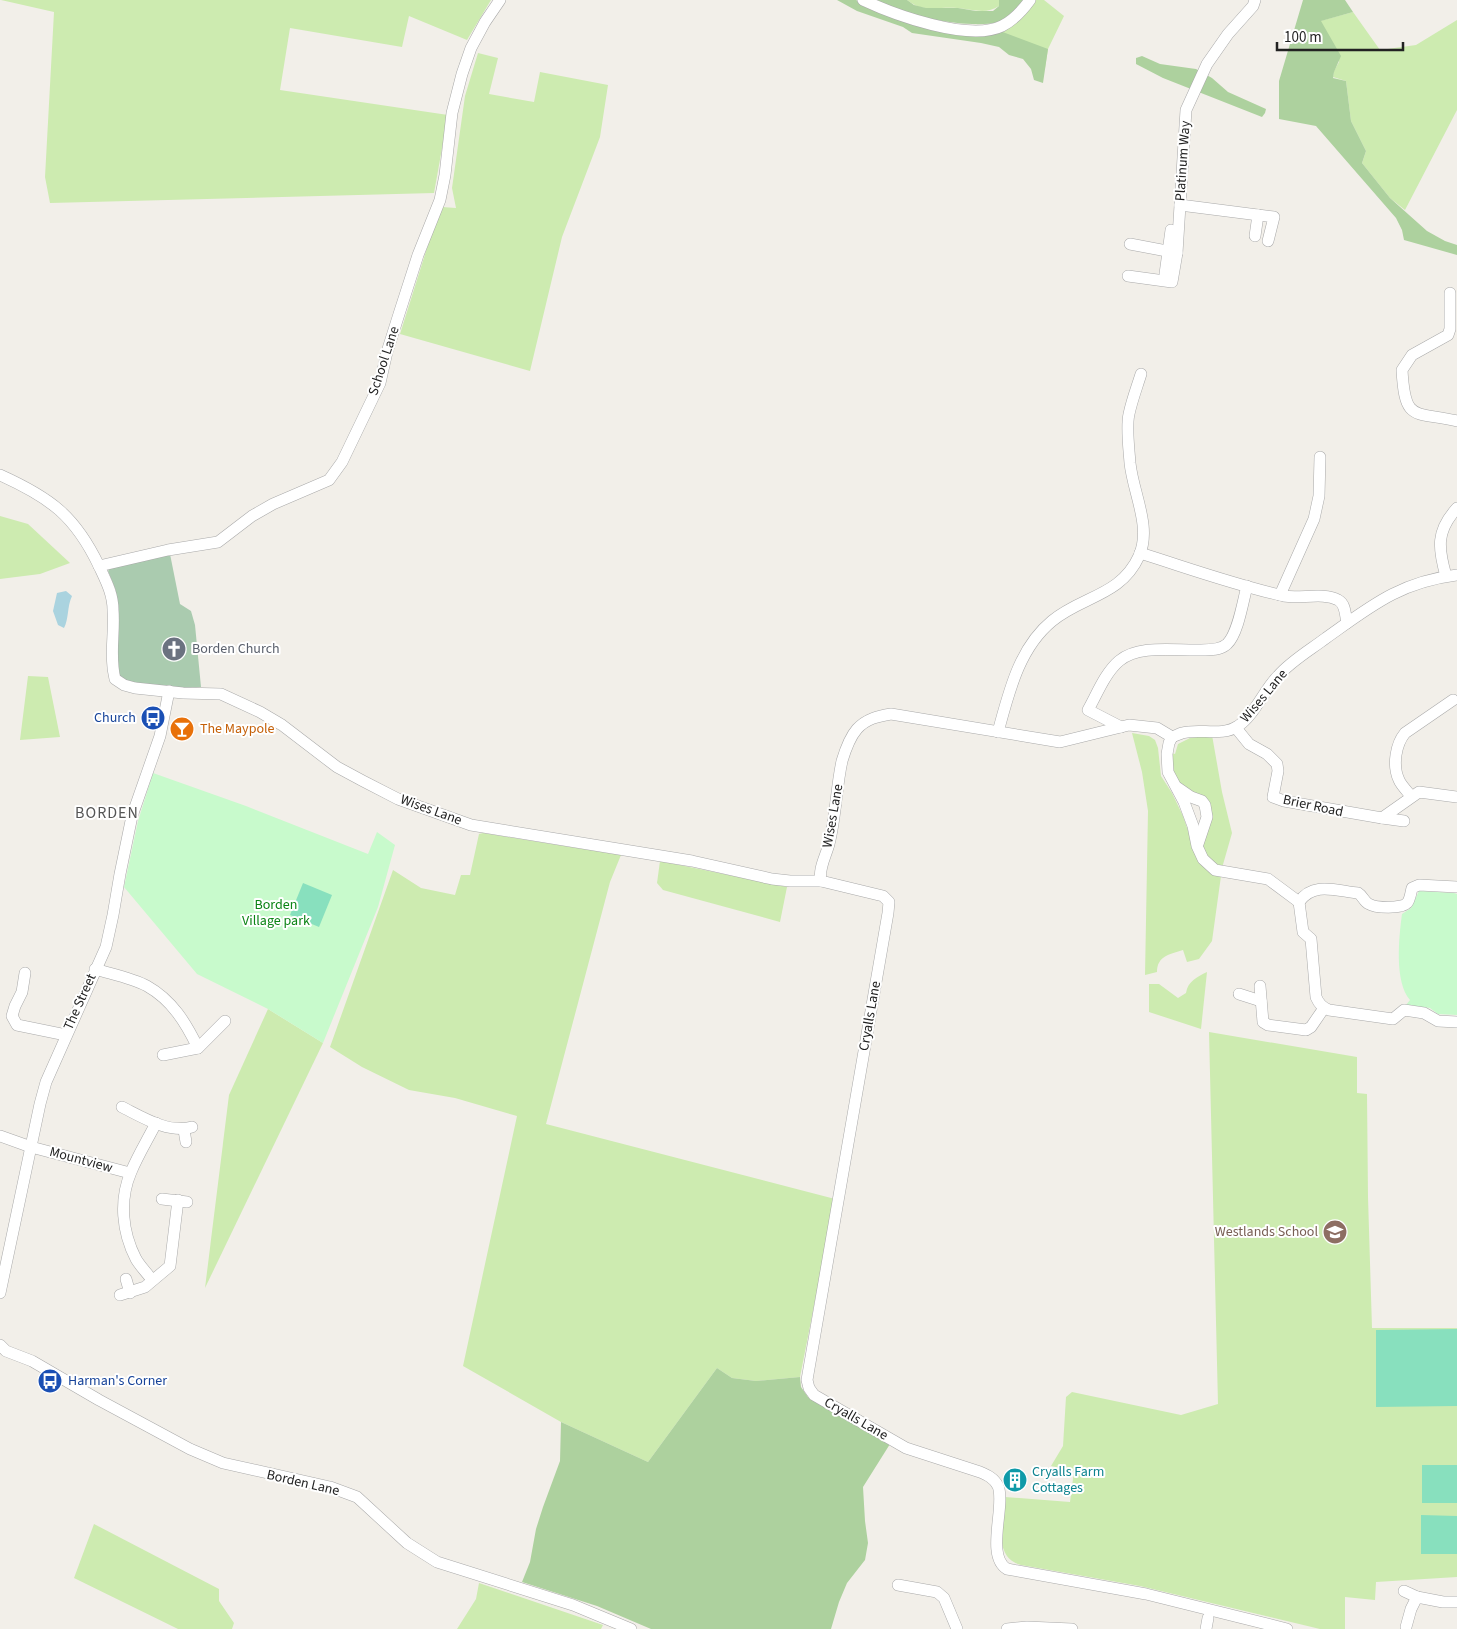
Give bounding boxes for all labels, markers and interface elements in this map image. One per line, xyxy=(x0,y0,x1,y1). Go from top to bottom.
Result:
scale bar xyxy=(1277,20,1403,52)
text: 100 m xyxy=(1284,27,1322,48)
street label: Platinum Way xyxy=(1170,120,1196,202)
street label: School Lane xyxy=(363,324,405,398)
church icon: Borden Church xyxy=(161,636,187,662)
place label: Borden Church xyxy=(192,639,280,659)
street label: Wises Lane xyxy=(1236,665,1292,727)
bus stop icon: Church xyxy=(140,705,166,731)
place label: Church xyxy=(94,708,136,728)
bar icon: The Maypole xyxy=(169,716,195,742)
place label: The Maypole xyxy=(200,719,275,739)
street label: Wises Lane xyxy=(818,783,848,849)
street label: Wises Lane xyxy=(397,790,465,830)
street label: Brier Road xyxy=(1281,790,1345,822)
district label: BORDEN xyxy=(75,802,139,824)
park label: Borden Village park xyxy=(242,895,310,931)
street label: The Street xyxy=(59,970,101,1033)
street label: Cryalls Lane xyxy=(854,979,886,1053)
street label: Mountview xyxy=(47,1142,115,1178)
school or university icon: Westlands School xyxy=(1322,1219,1348,1245)
place label: Westlands School xyxy=(1215,1222,1318,1242)
bus stop icon: Harman's Corner xyxy=(37,1368,63,1394)
place label: Harman's Corner xyxy=(68,1371,167,1391)
street label: Cryalls Lane xyxy=(820,1393,892,1445)
place label: Cryalls Farm Cottages xyxy=(1032,1462,1104,1498)
street label: Borden Lane xyxy=(265,1465,341,1501)
building icon: Cryalls Farm Cottages xyxy=(1002,1467,1028,1493)

